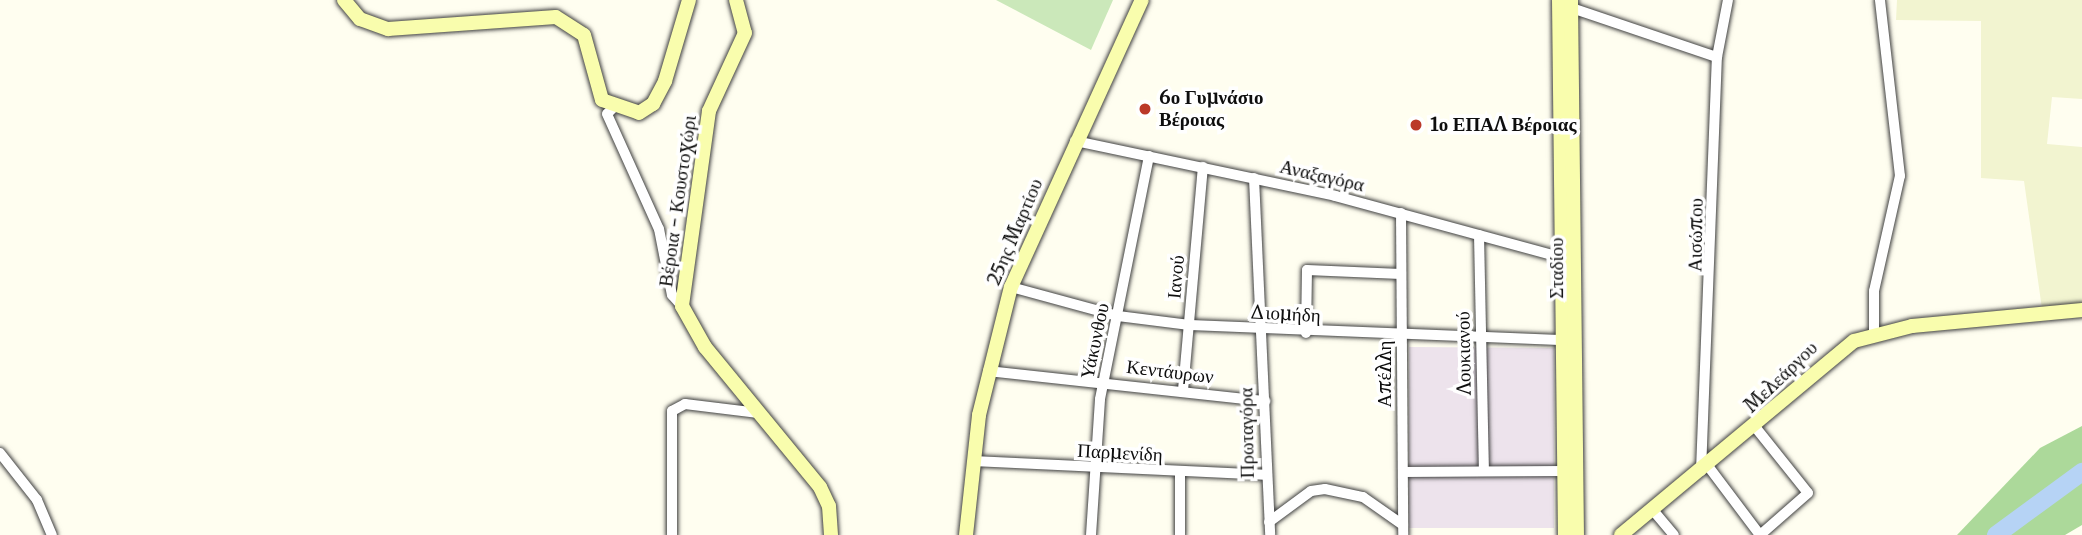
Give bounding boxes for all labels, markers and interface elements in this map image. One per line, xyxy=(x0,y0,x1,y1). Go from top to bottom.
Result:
place label: 6ο Γυμνάσιο Βέροιας xyxy=(1159,87,1263,131)
marker: 6ο Γυμνάσιο Βέροιας xyxy=(1137,101,1153,117)
street label: Βέροια - Κουστοχώρι xyxy=(655,114,701,288)
place label: 1ο ΕΠΑΛ Βέροιας xyxy=(1430,114,1576,136)
marker: 1ο ΕΠΑΛ Βέροιας xyxy=(1408,117,1424,133)
street label: Αναξαγόρα xyxy=(1278,155,1366,197)
street label: 25ης Μαρτίου xyxy=(982,175,1048,289)
street label: Αισώπου xyxy=(1684,198,1708,272)
street label: Σταδίου xyxy=(1546,237,1568,299)
street label: Ιανού xyxy=(1163,254,1189,300)
street label: Υάκυνθου xyxy=(1076,301,1114,381)
street label: Διομήδη xyxy=(1249,301,1321,327)
street label: Λουκιανού xyxy=(1452,311,1476,395)
street label: Μελεάργου xyxy=(1740,337,1822,417)
street label: Απέλλη xyxy=(1374,340,1396,408)
street label: Κεντάυρων xyxy=(1125,355,1215,389)
street label: Πρωταγόρα xyxy=(1235,387,1259,479)
street label: Παρμενίδη xyxy=(1077,439,1163,467)

